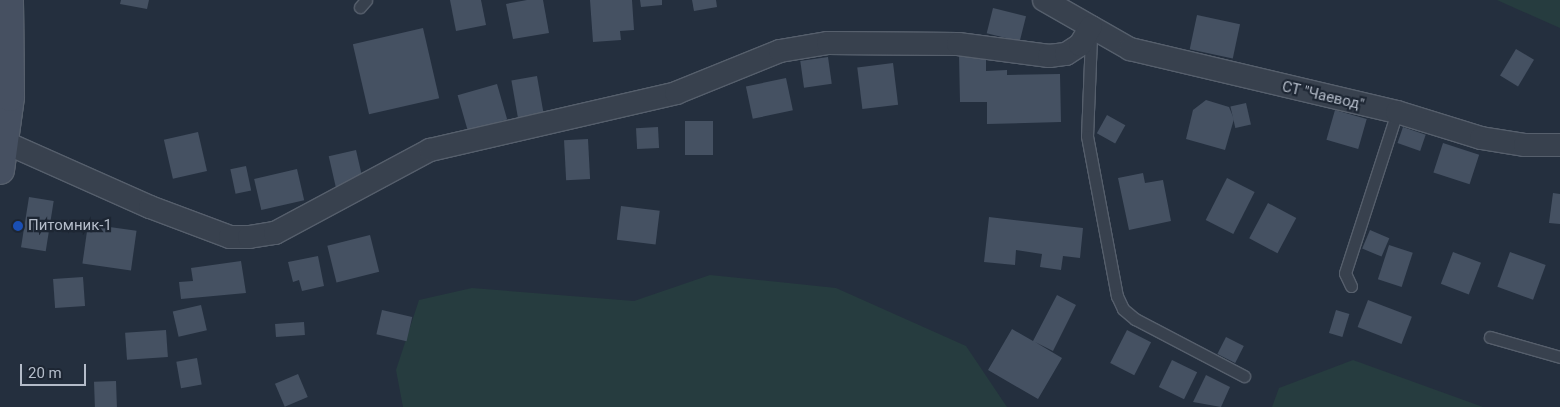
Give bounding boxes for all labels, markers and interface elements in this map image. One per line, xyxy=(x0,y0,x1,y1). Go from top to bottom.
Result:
street label: СТ "Чаевод" xyxy=(1280,78,1366,114)
place label: Питомник-1 xyxy=(28,217,112,235)
marker: Питомник-1 xyxy=(12,220,24,232)
scale bar xyxy=(22,354,89,386)
text: 20 m xyxy=(28,364,62,382)

